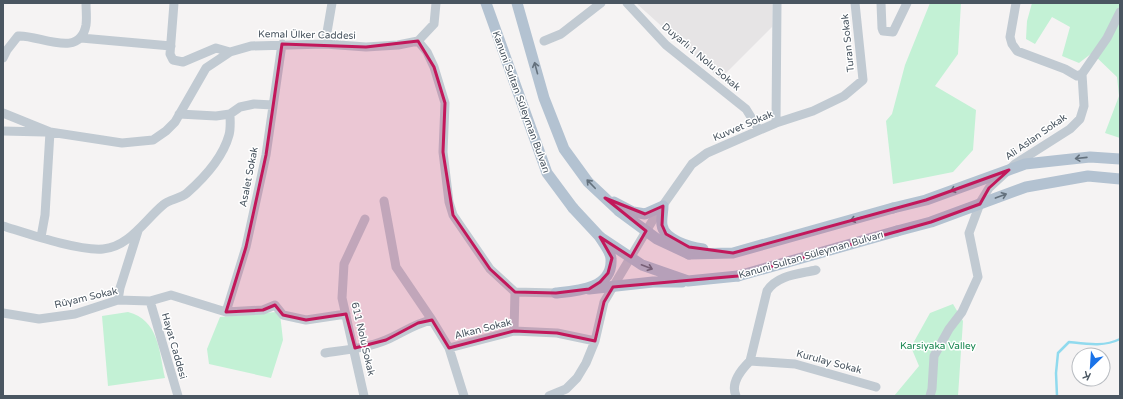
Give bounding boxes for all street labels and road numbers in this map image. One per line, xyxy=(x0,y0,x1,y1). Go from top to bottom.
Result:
street label: Turan Sokak xyxy=(839,13,857,73)
street label: Duyarlı 1 Nolu Sokak xyxy=(659,21,743,94)
street label: Kemal Ülker Caddesi xyxy=(258,28,356,42)
street label: Kanuni Sultan Süleyman Bulvarı xyxy=(490,29,552,175)
street label: Kuvvet Sokak xyxy=(711,108,775,144)
street label: Ali Aslan Sokak xyxy=(1003,111,1070,163)
street label: Asalet Sokak xyxy=(237,145,261,208)
street label: Kanuni Sultan Süleyman Bulvarı xyxy=(737,229,885,281)
street label: Rüyam Sokak xyxy=(53,285,119,311)
street label: 611 Nolu Sokak xyxy=(349,301,377,378)
street label: Hayat Caddesi xyxy=(159,311,189,381)
street label: Alkan Sokak xyxy=(453,316,513,342)
street label: Kurulay Sokak xyxy=(795,347,864,377)

